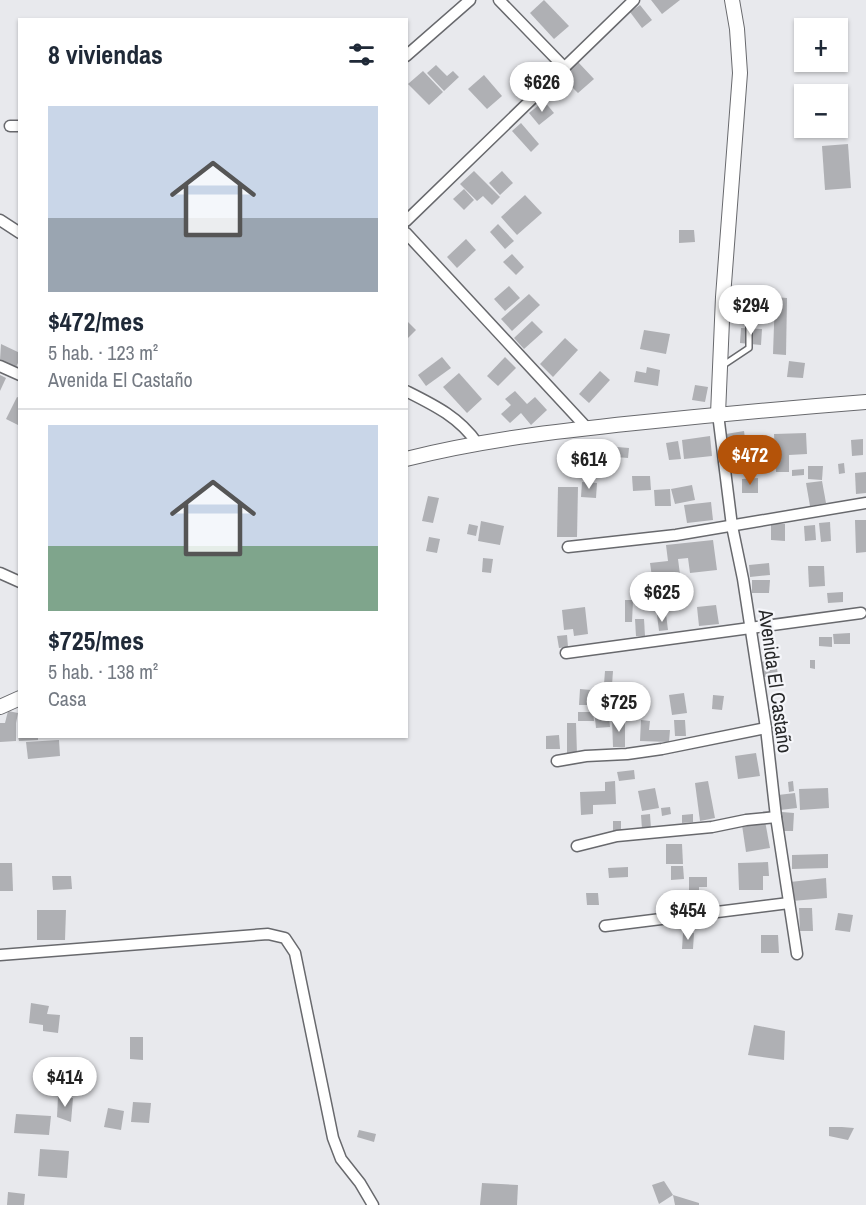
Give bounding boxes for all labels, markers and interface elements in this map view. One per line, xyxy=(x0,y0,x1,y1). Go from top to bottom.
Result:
map controls xyxy=(794,18,848,138)
button: + xyxy=(794,18,848,72)
text: 8 viviendas xyxy=(48,37,163,72)
icon: filters xyxy=(345,38,378,71)
pin: $626 xyxy=(506,62,578,113)
text: $626 xyxy=(524,68,560,95)
button: − xyxy=(794,84,848,138)
icon: home xyxy=(159,145,267,253)
pin: $294 xyxy=(715,285,787,336)
text: $294 xyxy=(733,291,769,318)
text: $472/mes xyxy=(48,304,144,339)
text: 5 hab. · 123 m² xyxy=(48,339,158,366)
text: Avenida El Castaño xyxy=(48,366,193,393)
pin: $472 xyxy=(714,435,786,486)
pin: $614 xyxy=(553,439,625,490)
text: $472 xyxy=(732,441,768,468)
text: $614 xyxy=(571,445,607,472)
icon: home xyxy=(159,464,267,572)
pin: $625 xyxy=(626,572,698,623)
text: $625 xyxy=(644,578,680,605)
street label: Avenida El Castaño xyxy=(752,606,799,755)
text: $725/mes xyxy=(48,623,144,658)
text: 5 hab. · 138 m² xyxy=(48,658,158,685)
pin: $725 xyxy=(583,682,655,733)
text: Casa xyxy=(48,685,86,712)
text: $725 xyxy=(601,688,637,715)
pin: $454 xyxy=(652,890,724,941)
text: $454 xyxy=(670,896,706,923)
pin: $414 xyxy=(29,1057,101,1108)
text: $414 xyxy=(47,1063,83,1090)

